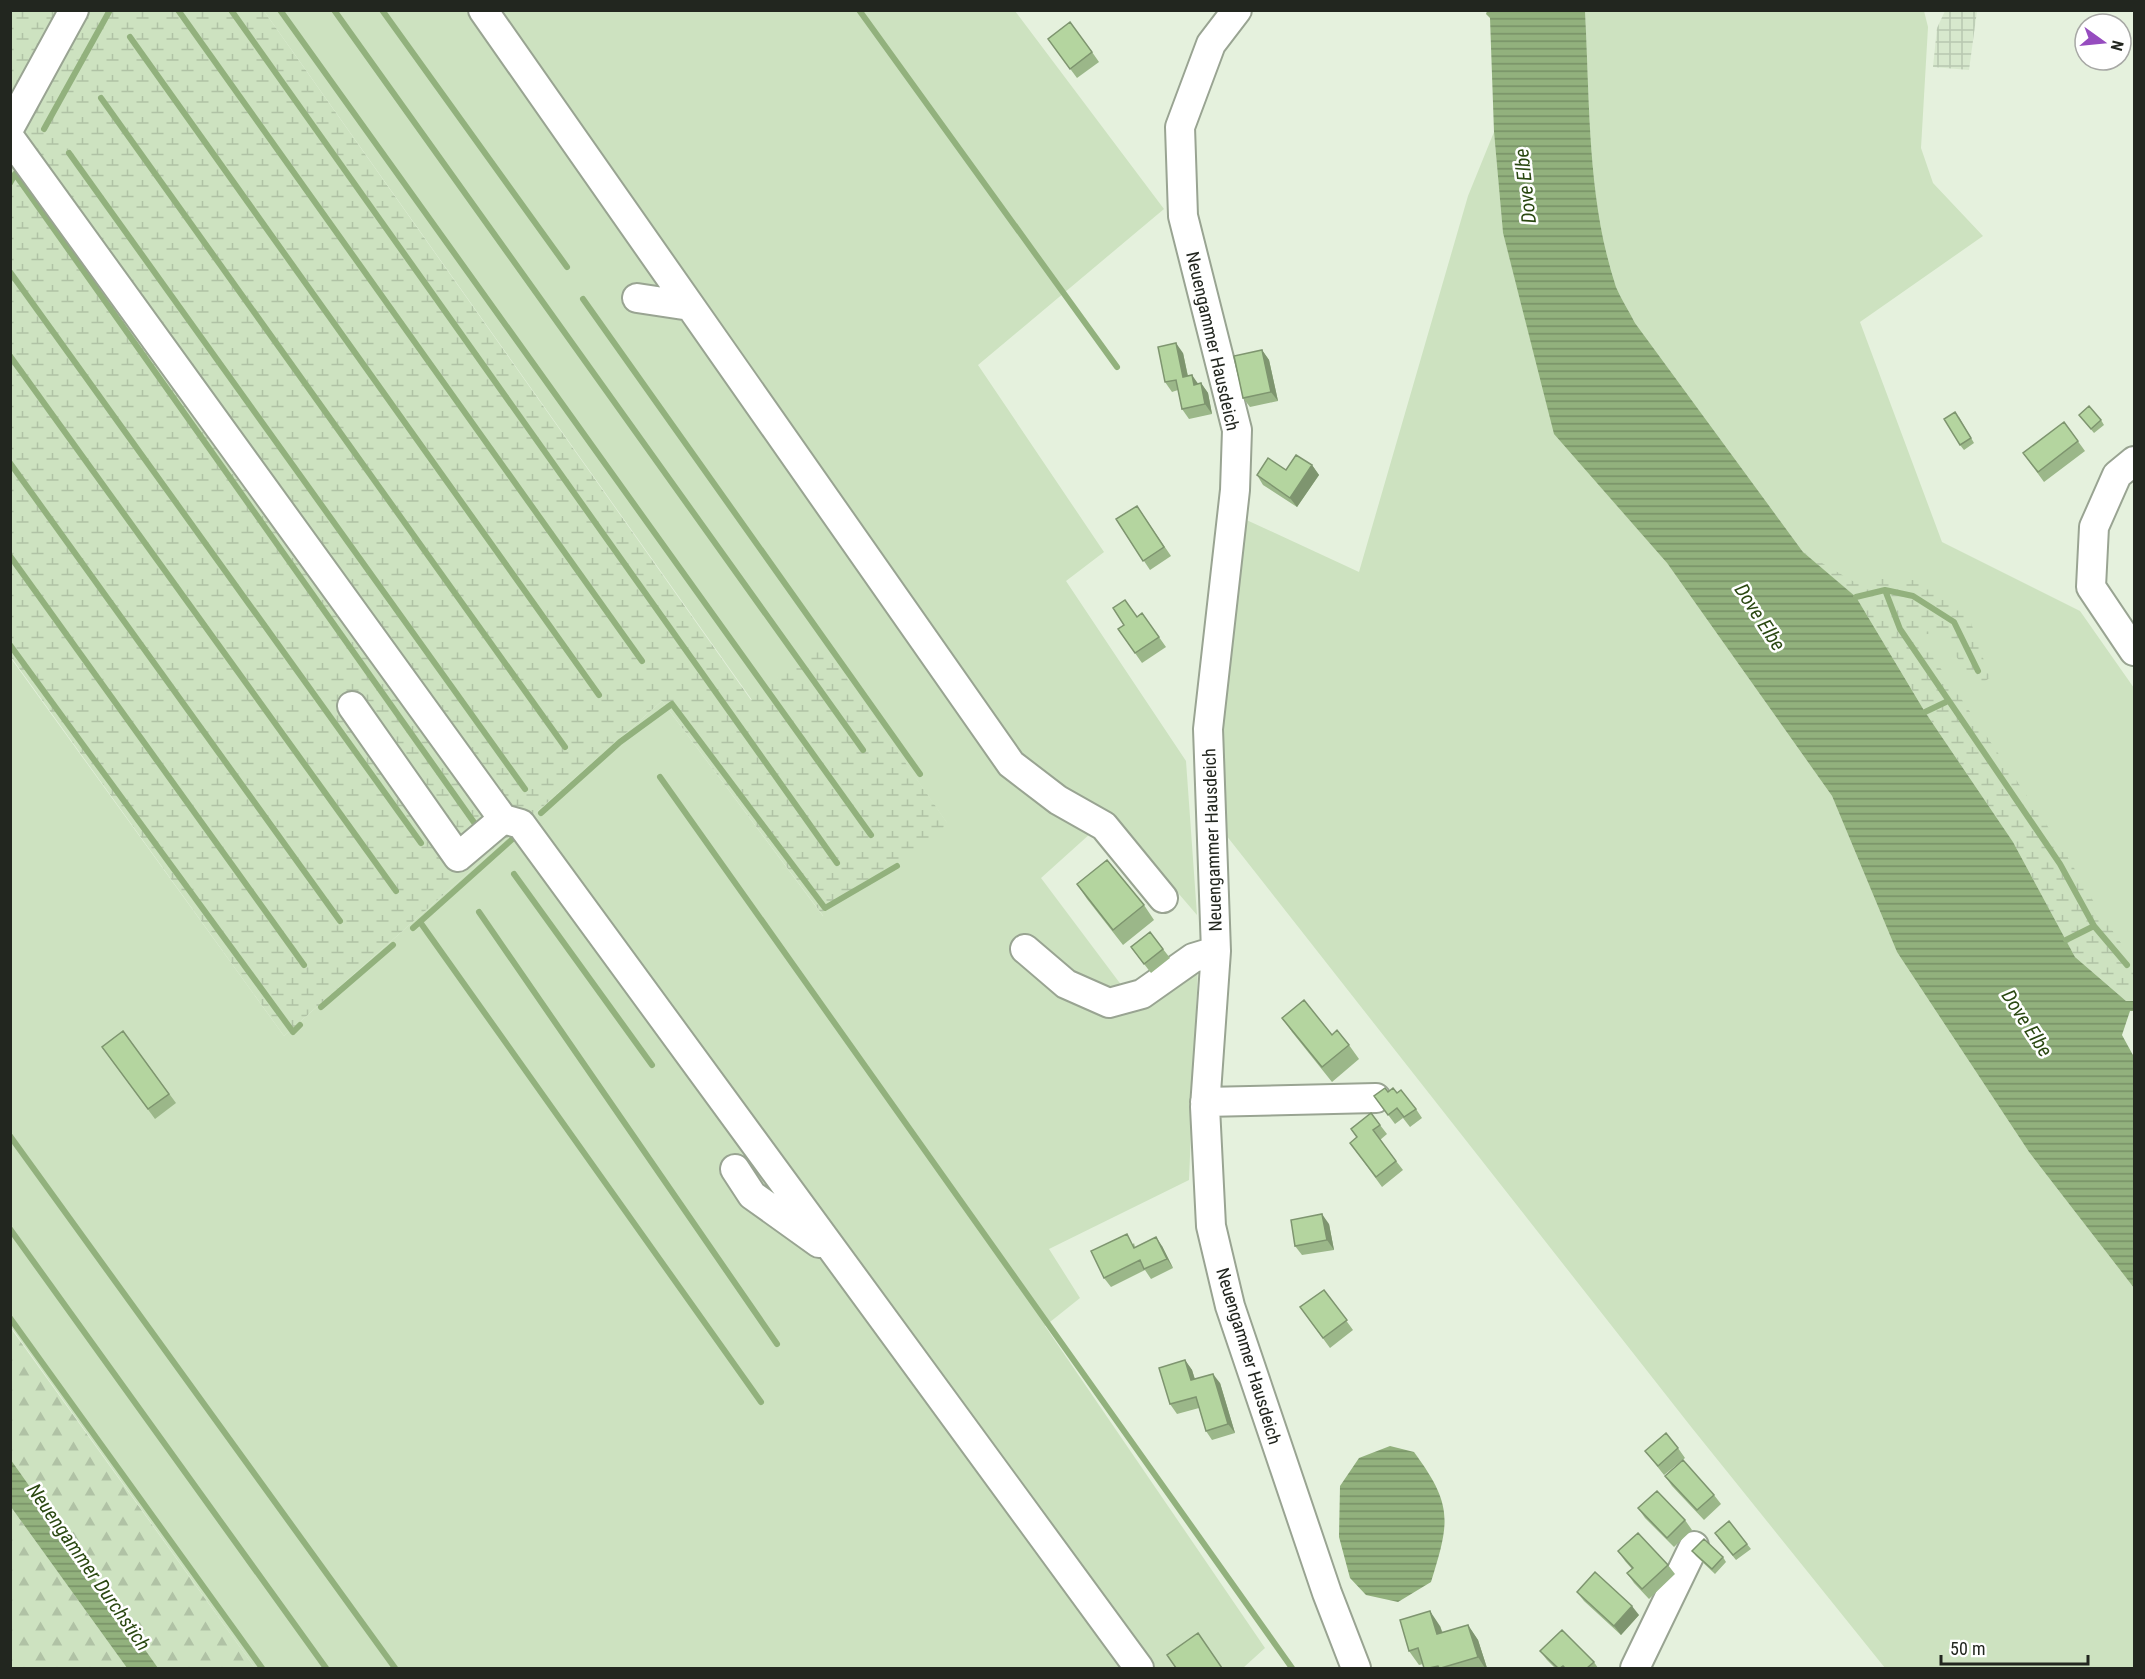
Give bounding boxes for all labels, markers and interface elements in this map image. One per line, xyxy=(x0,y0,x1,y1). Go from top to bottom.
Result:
north arrow xyxy=(2073,12,2133,72)
text: N xyxy=(2107,39,2127,53)
water label: Dove Elbe xyxy=(1509,147,1541,225)
street label: Neuengammer Hausdeich xyxy=(1182,249,1244,433)
water label: Dove Elbe xyxy=(1729,579,1791,655)
street label: Neuengammer Hausdeich xyxy=(1198,748,1226,932)
water label: Dove Elbe xyxy=(1996,985,2058,1061)
street label: Neuengammer Hausdeich xyxy=(1212,1265,1286,1447)
water label: Neuengammer Durchstich xyxy=(22,1479,156,1655)
scale bar xyxy=(1941,1628,2088,1666)
text: 50 m xyxy=(1950,1638,1985,1659)

